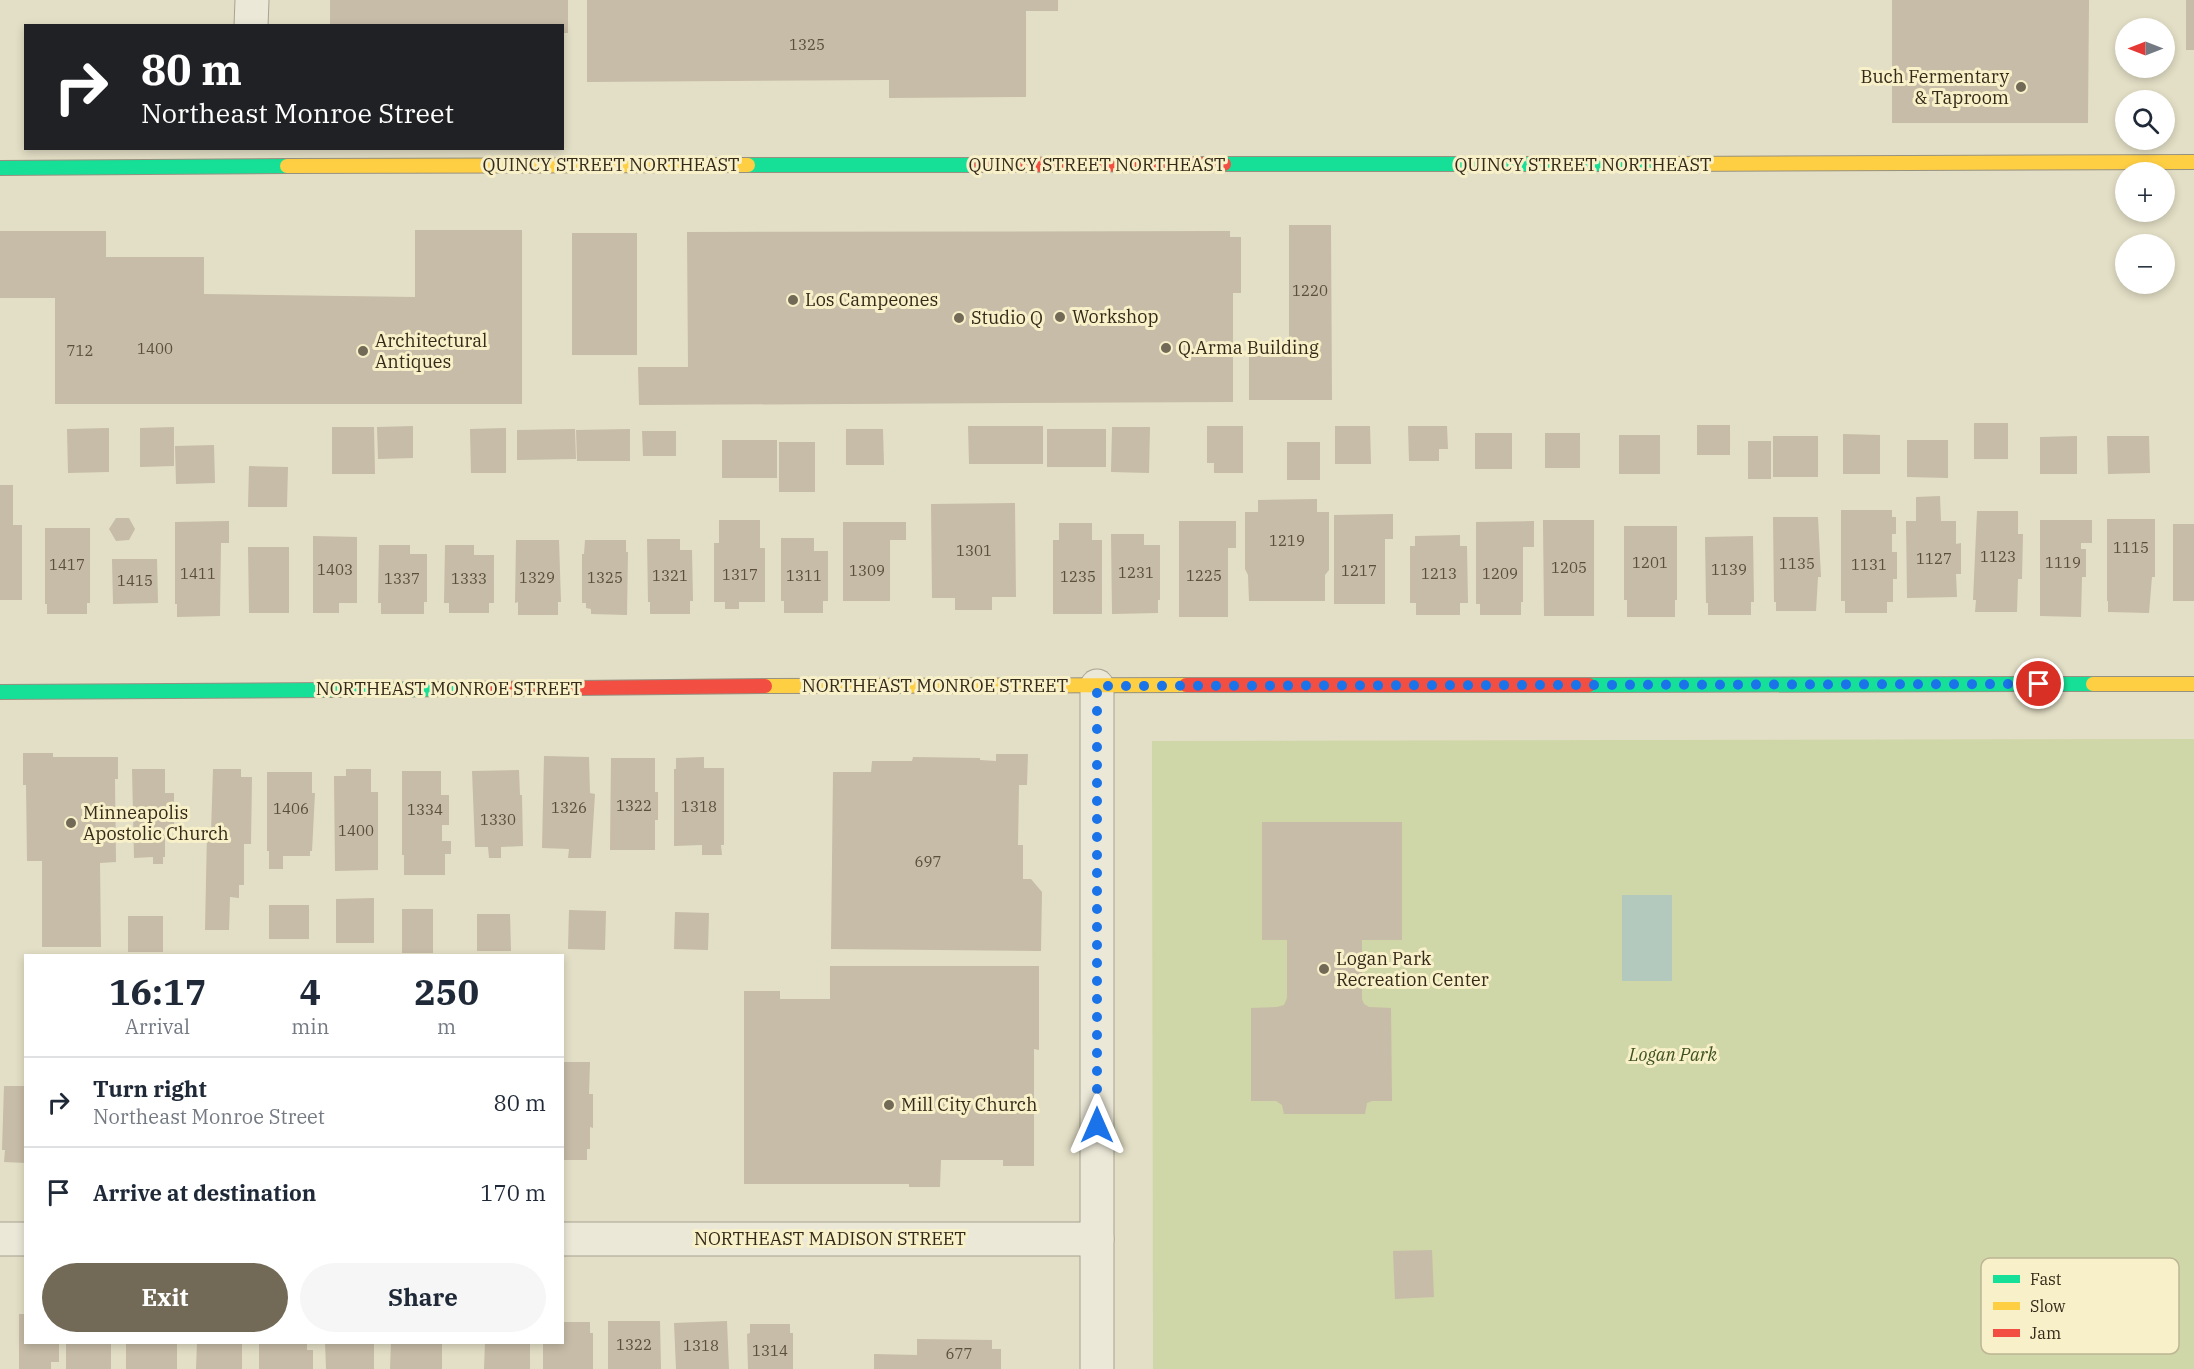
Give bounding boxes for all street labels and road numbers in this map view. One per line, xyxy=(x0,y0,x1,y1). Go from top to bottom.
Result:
street label: QUINCY STREET NORTHEAST xyxy=(482,153,740,176)
street label: QUINCY STREET NORTHEAST xyxy=(968,153,1226,176)
street label: QUINCY STREET NORTHEAST xyxy=(1454,153,1712,176)
street label: NORTHEAST MONROE STREET xyxy=(802,674,1069,697)
street label: NORTHEAST MONROE STREET xyxy=(316,677,583,700)
street label: NORTHEAST MADISON STREET xyxy=(694,1227,966,1250)

